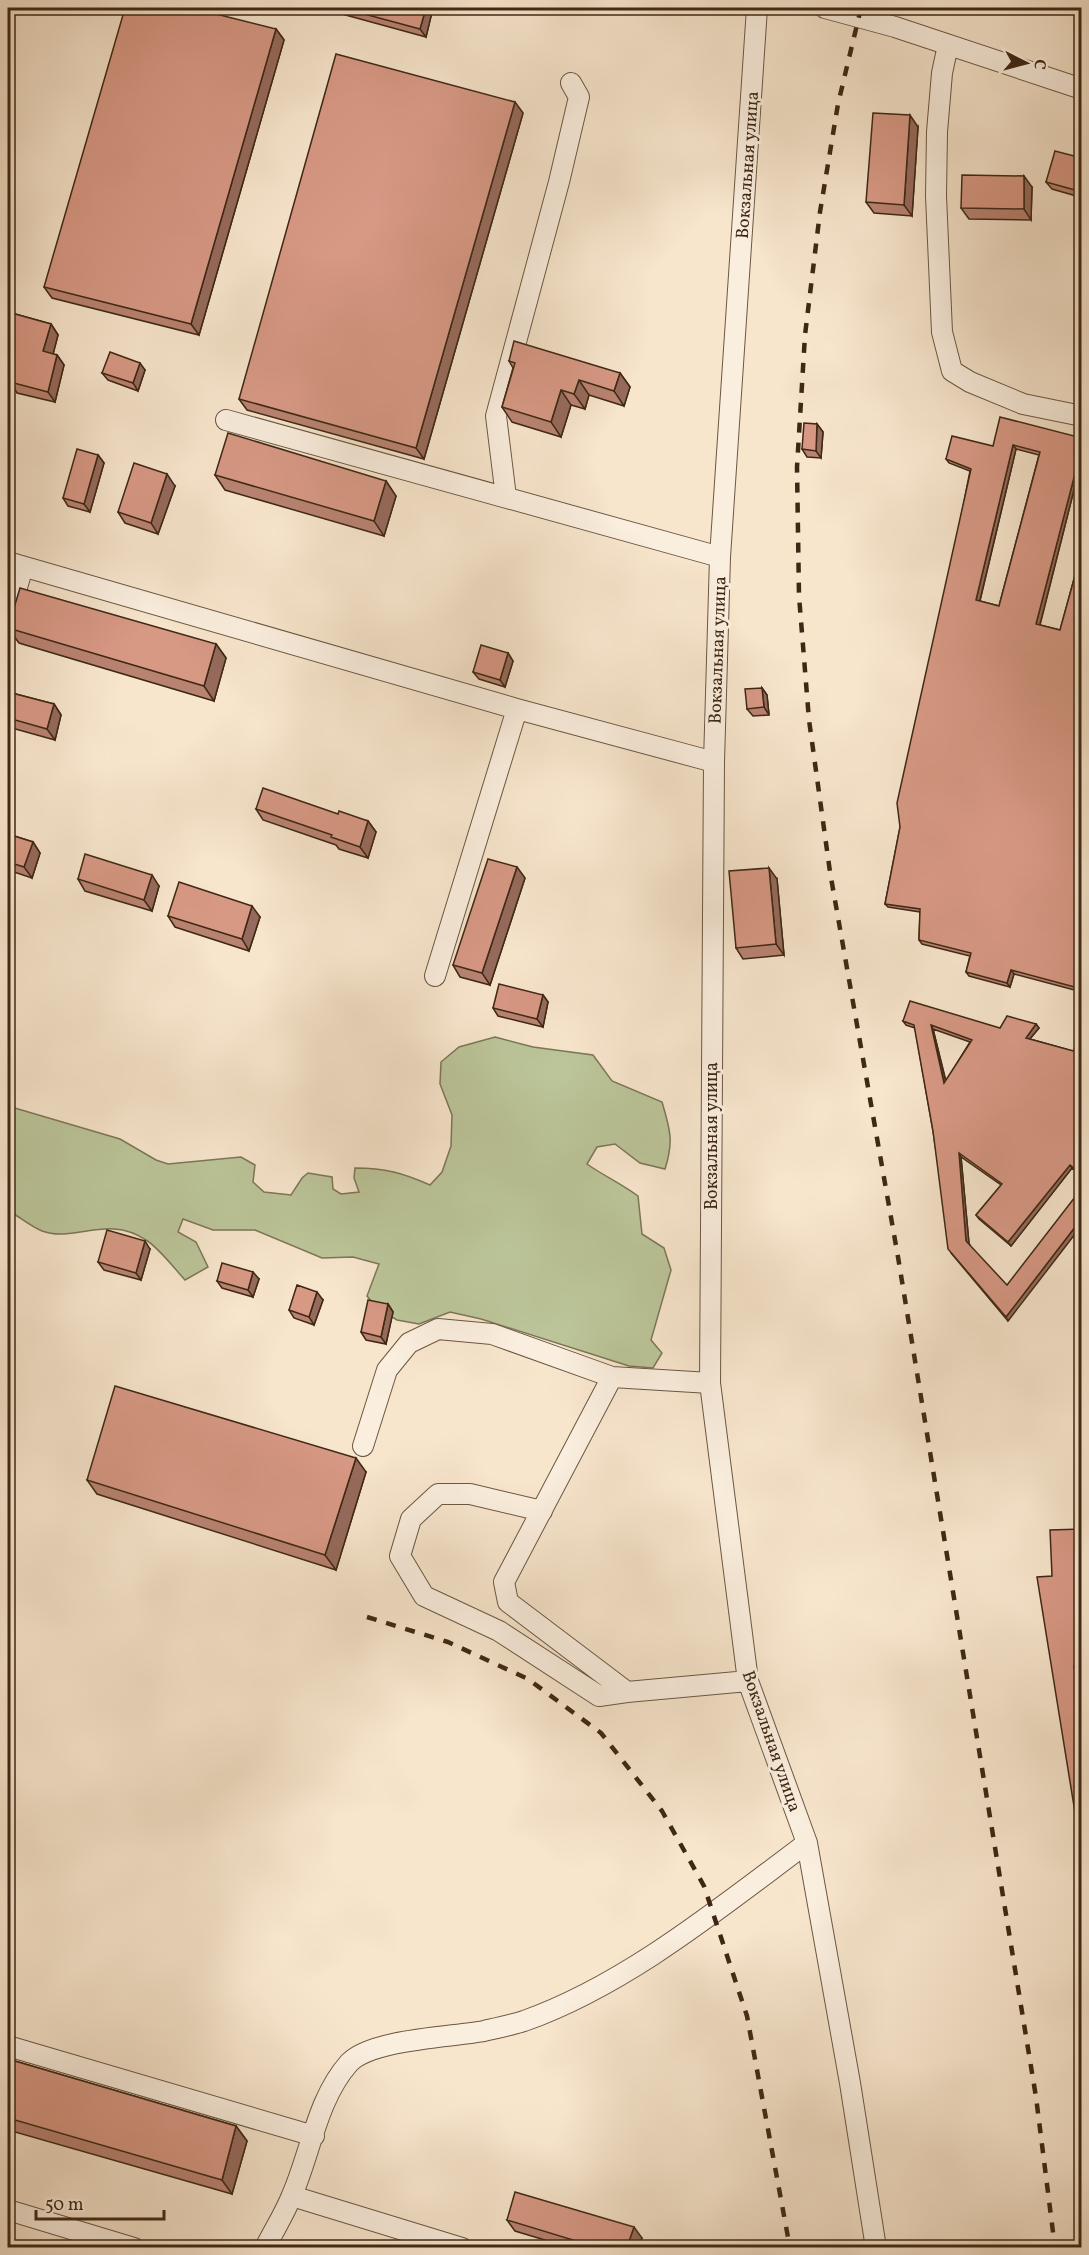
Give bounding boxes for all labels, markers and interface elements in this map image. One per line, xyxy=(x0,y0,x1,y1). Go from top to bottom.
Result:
north arrow xyxy=(996,33,1056,93)
text: С xyxy=(1027,58,1050,71)
street label: Вокзальная улица xyxy=(731,90,766,240)
street label: Вокзальная улица xyxy=(703,576,734,725)
street label: Вокзальная улица xyxy=(700,1062,725,1210)
street label: Вокзальная улица xyxy=(735,1667,807,1816)
scale bar xyxy=(36,2183,164,2221)
text: 50 m xyxy=(45,2193,84,2218)

